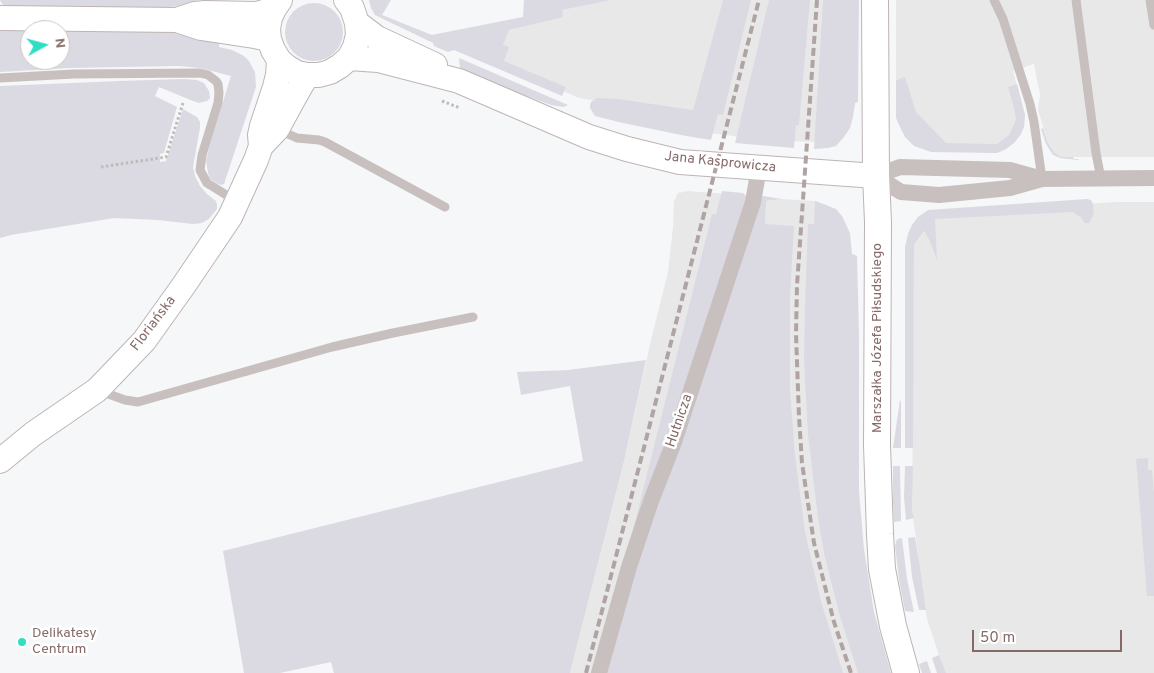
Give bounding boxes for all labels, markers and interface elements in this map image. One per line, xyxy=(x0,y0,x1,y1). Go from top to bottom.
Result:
north arrow xyxy=(20,20,70,70)
text: N xyxy=(50,37,68,49)
street label: Jana Kasprowicza xyxy=(663,149,777,177)
street label: Marszałka Józefa Piłsudskiego xyxy=(870,243,886,433)
street label: Floriańska xyxy=(128,293,180,355)
street label: Hutnicza xyxy=(663,392,697,450)
scale bar xyxy=(974,620,1124,652)
place label: Delikatesy Centrum xyxy=(32,626,97,658)
text: 50 m xyxy=(980,629,1015,648)
marker: Delikatesy Centrum xyxy=(16,636,28,648)

